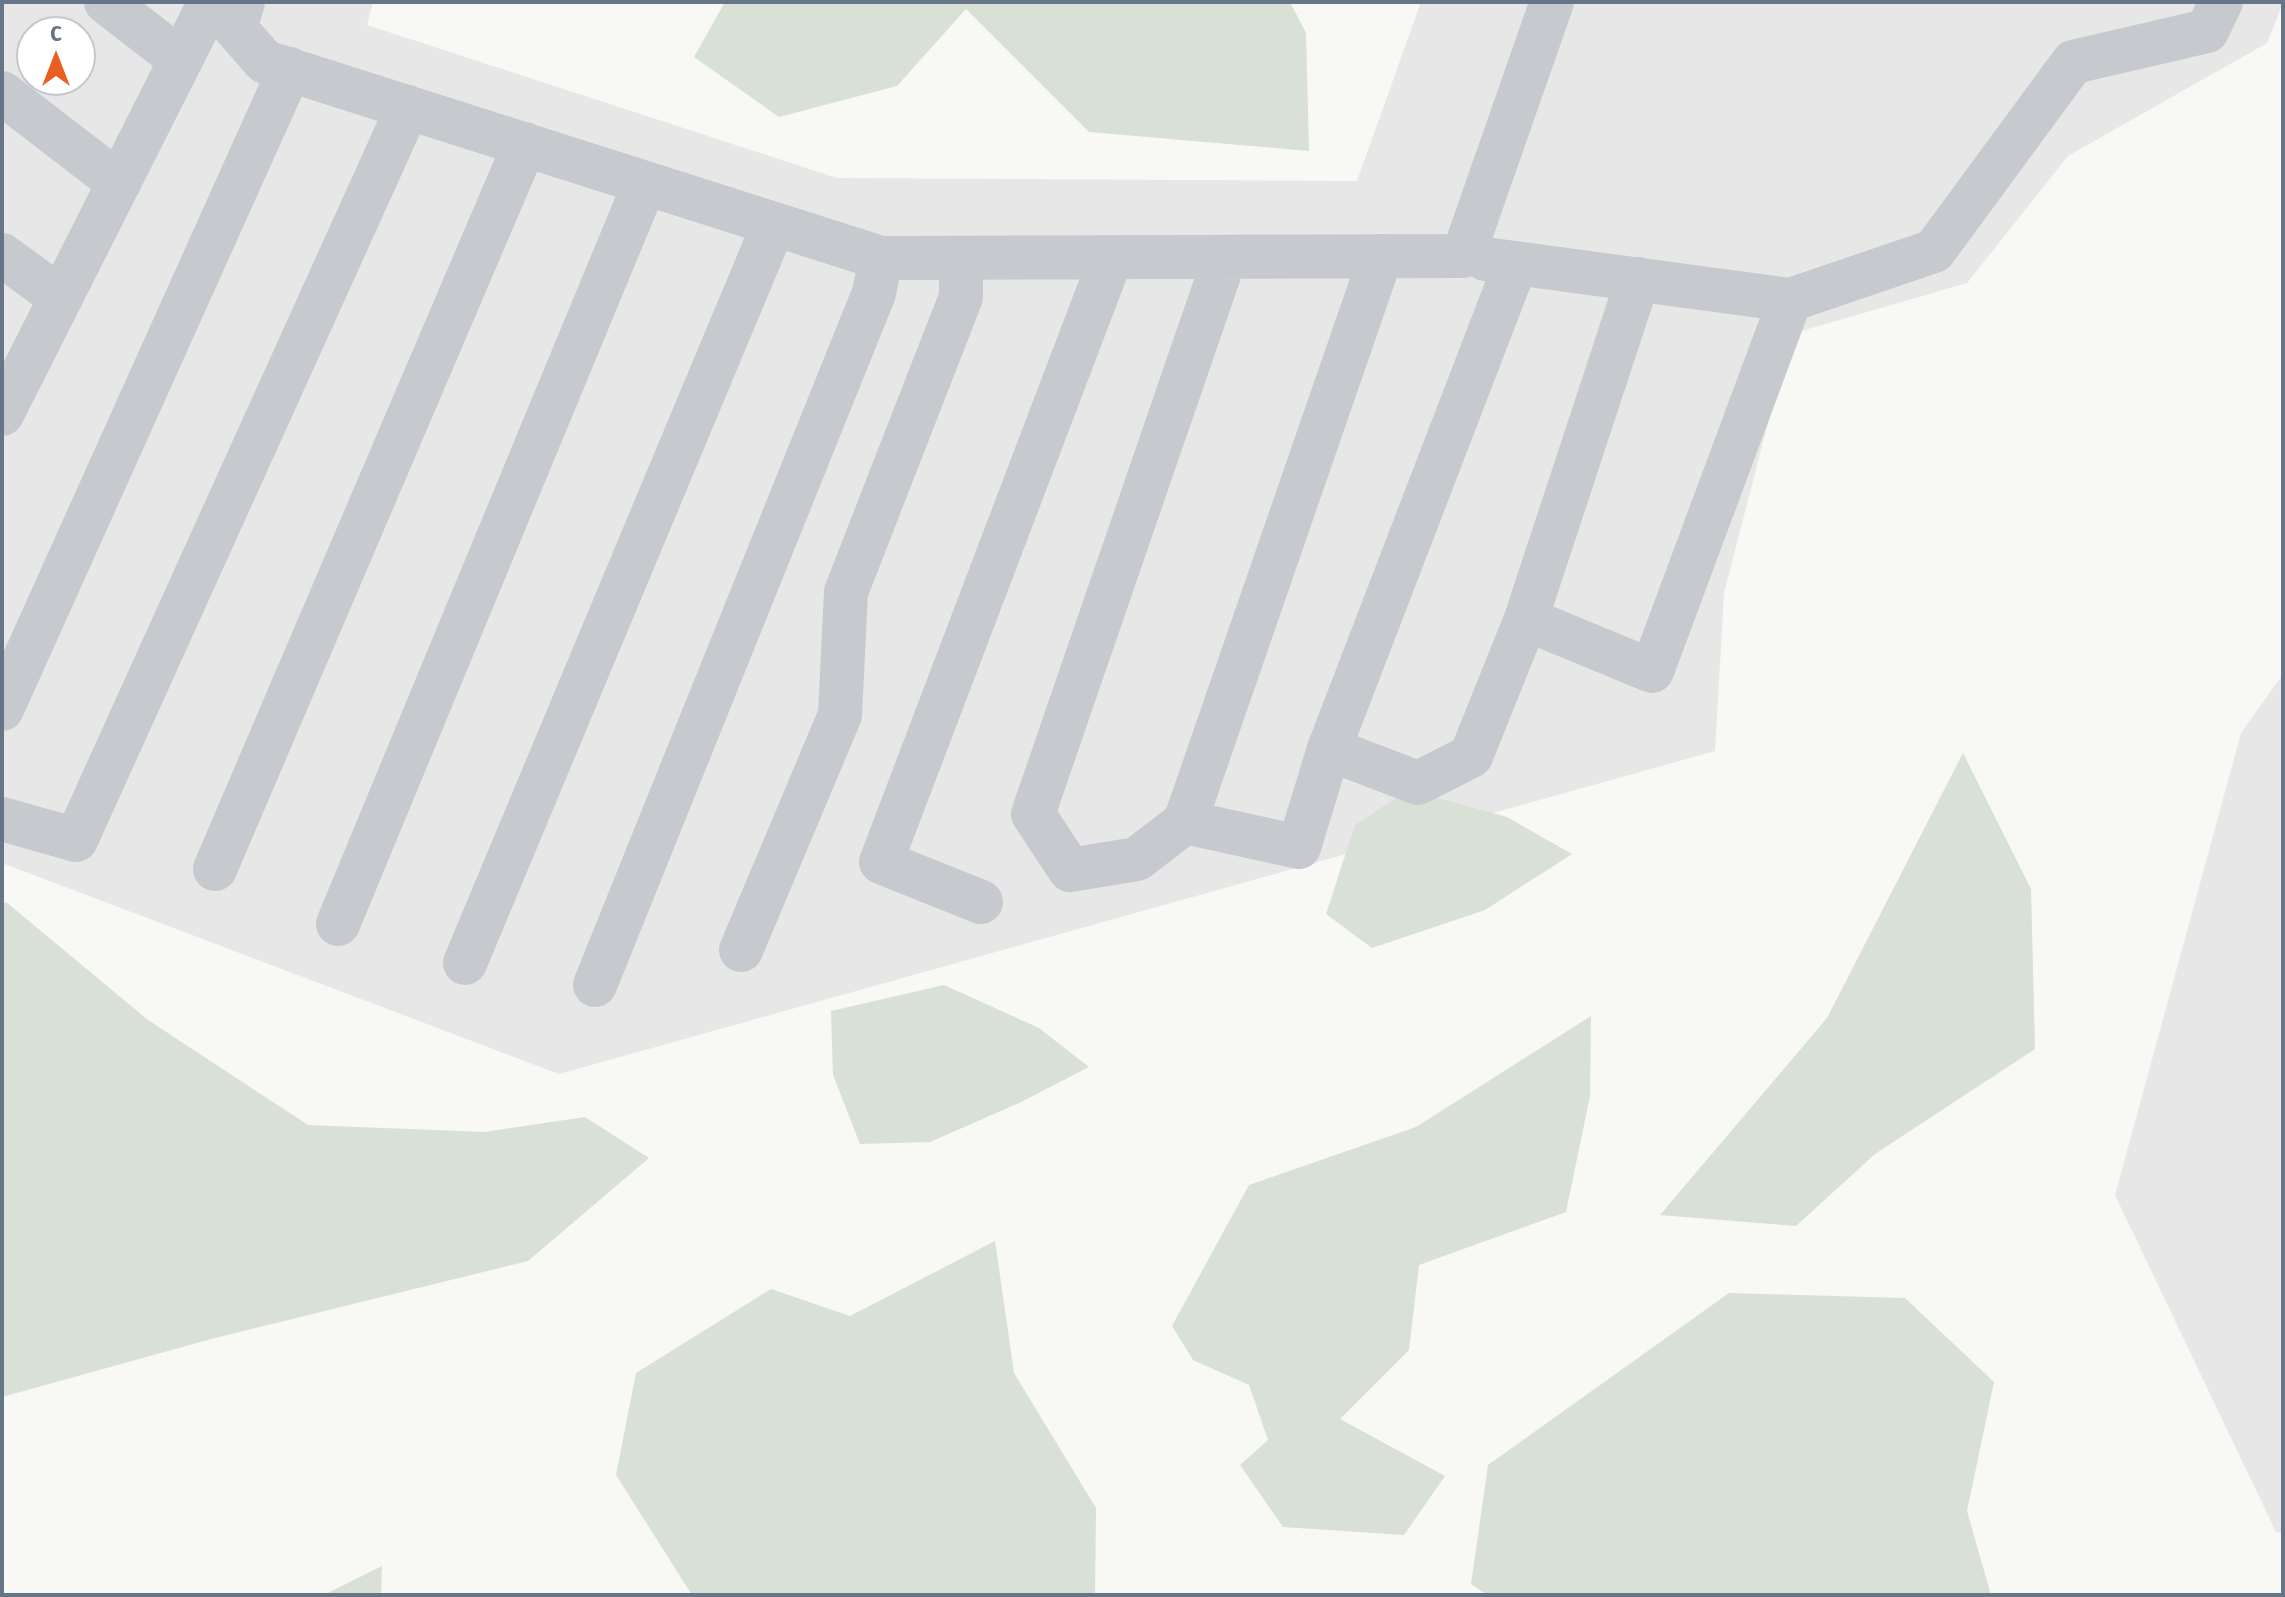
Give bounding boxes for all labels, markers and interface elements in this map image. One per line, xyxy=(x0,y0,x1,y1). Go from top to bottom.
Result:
north arrow xyxy=(16,16,96,96)
text: С xyxy=(50,20,62,47)

